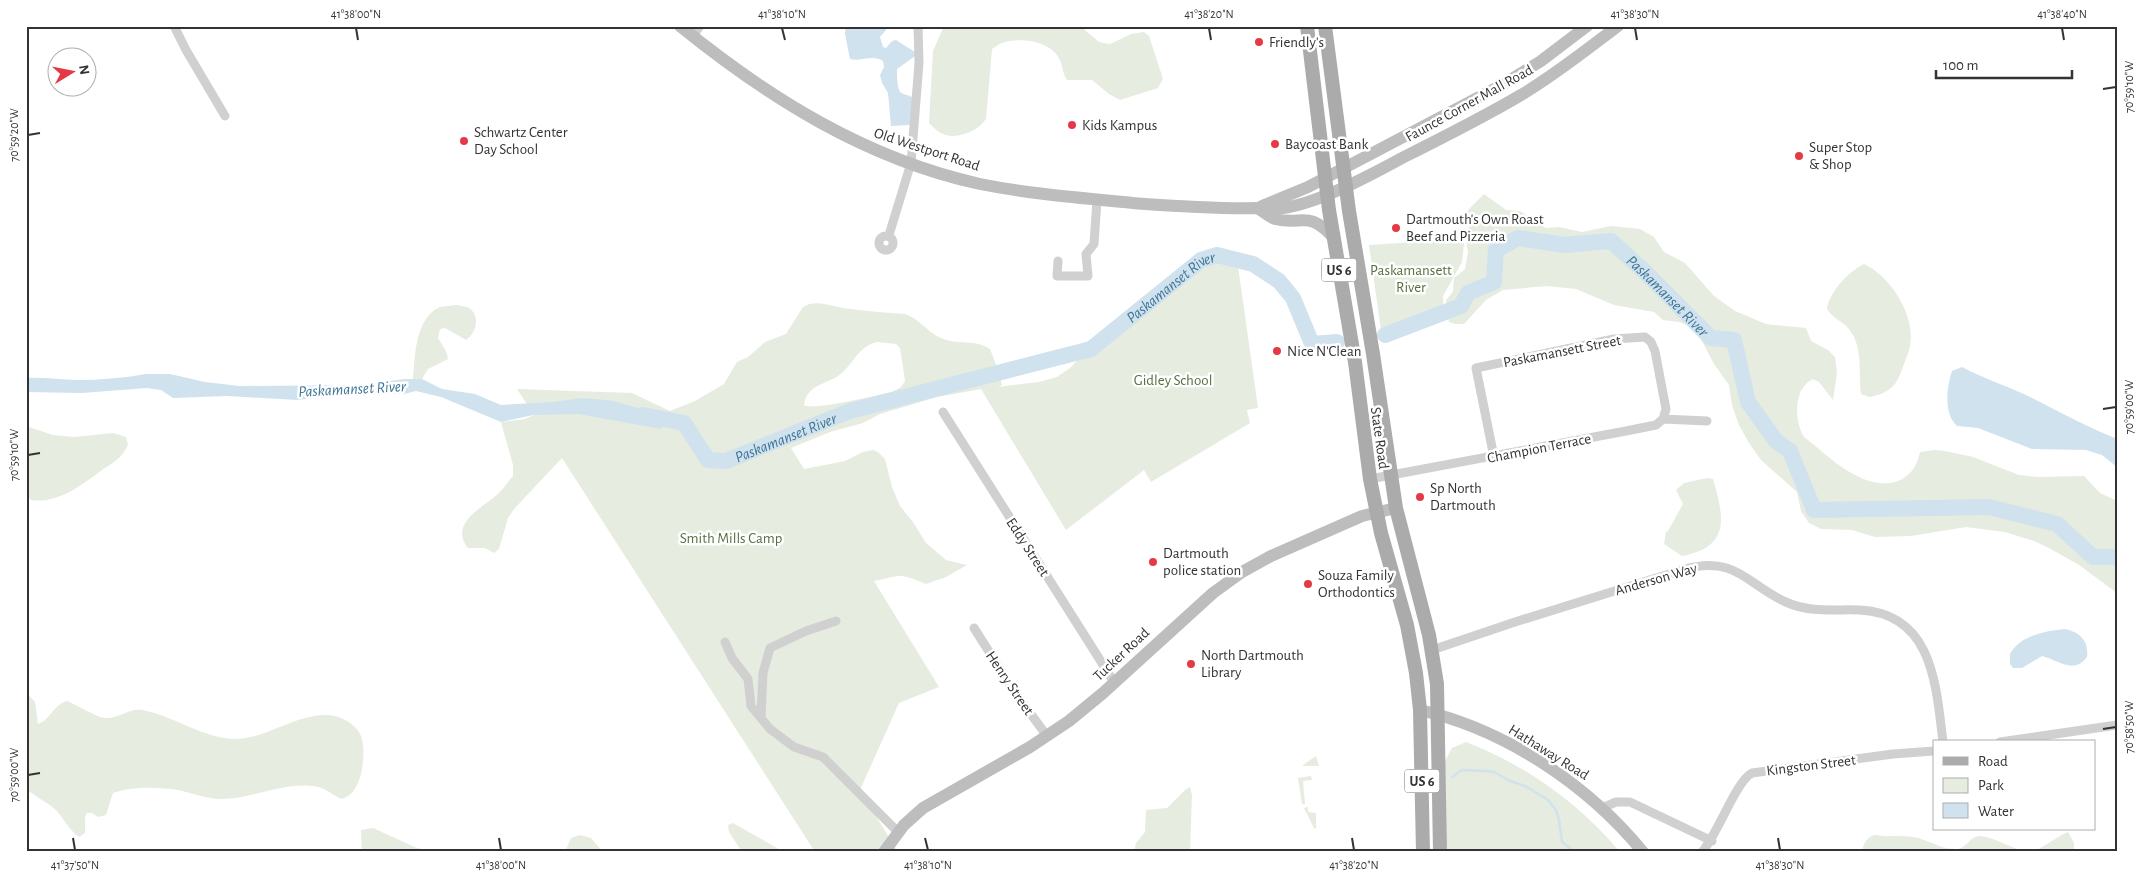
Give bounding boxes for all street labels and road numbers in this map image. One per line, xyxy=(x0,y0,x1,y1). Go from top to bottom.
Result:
street label: Faunce Corner Mall Road xyxy=(1403,62,1536,145)
street label: Old Westport Road xyxy=(872,125,982,174)
road number: US 6 xyxy=(1322,258,1356,282)
street label: Paskamansett Street xyxy=(1502,333,1622,370)
street label: State Road xyxy=(1368,406,1391,470)
street label: Champion Terrace xyxy=(1486,431,1592,466)
street label: Eddy Street xyxy=(1003,515,1052,579)
street label: Anderson Way xyxy=(1613,560,1699,598)
street label: Tucker Road xyxy=(1091,625,1152,684)
street label: Henry Street xyxy=(983,649,1037,718)
street label: Hathaway Road xyxy=(1506,722,1592,783)
street label: Kingston Street xyxy=(1766,753,1857,778)
road number: US 6 xyxy=(1404,769,1440,792)

